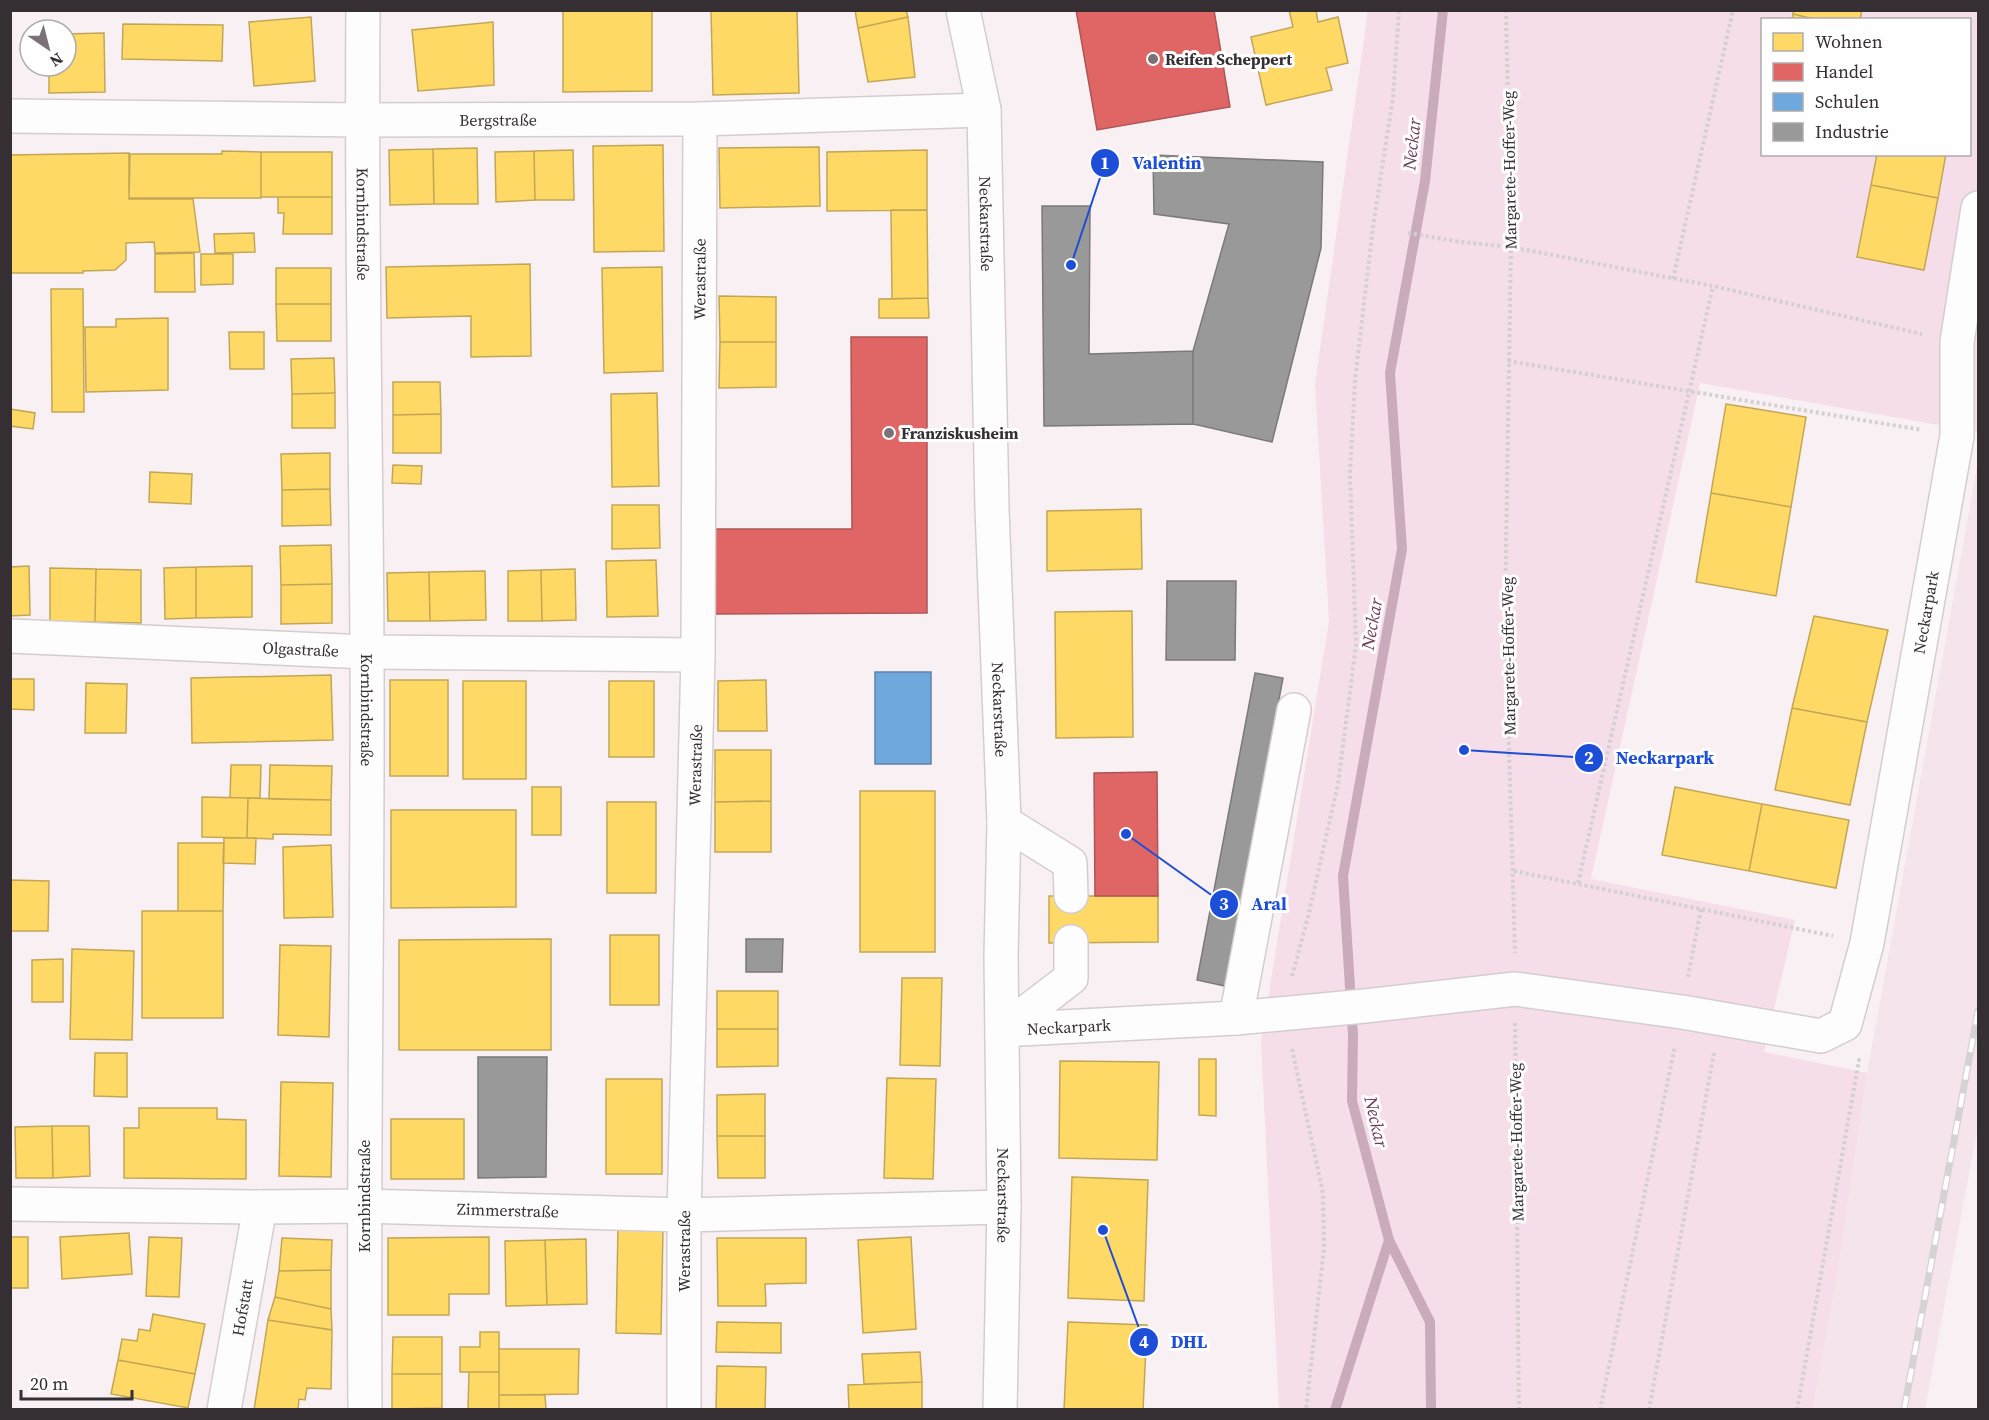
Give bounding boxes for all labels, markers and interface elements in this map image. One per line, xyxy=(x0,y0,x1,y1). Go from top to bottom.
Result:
north arrow xyxy=(18,18,78,78)
legend xyxy=(1761,18,1971,156)
text: Wohnen xyxy=(1815,29,1883,54)
text: N xyxy=(45,48,68,73)
place label: Reifen Scheppert xyxy=(1165,48,1292,70)
marker: Reifen Scheppert xyxy=(1146,52,1160,66)
text: Handel xyxy=(1815,59,1873,84)
text: Schulen xyxy=(1815,89,1880,114)
street label: Margarete-Hoffer-Weg xyxy=(1497,91,1521,249)
street label: Bergstraße xyxy=(459,108,537,131)
water label: Neckar xyxy=(1396,116,1427,172)
text: Industrie xyxy=(1815,119,1889,144)
callout: Valentin xyxy=(1090,145,1214,181)
text: 1 xyxy=(1100,150,1110,175)
text: Valentin xyxy=(1132,150,1202,175)
street label: Kornbindstraße xyxy=(352,167,374,281)
street label: Neckarstraße xyxy=(974,176,998,272)
street label: Werastraße xyxy=(688,238,711,320)
place label: Franziskusheim xyxy=(901,422,1019,444)
marker: Franziskusheim xyxy=(882,426,896,440)
street label: Neckarpark xyxy=(1908,569,1944,656)
street label: Margarete-Hoffer-Weg xyxy=(1496,577,1520,735)
water label: Neckar xyxy=(1354,595,1388,653)
street label: Olgastraße xyxy=(262,636,339,662)
street label: Kornbindstraße xyxy=(356,653,378,766)
street label: Neckarstraße xyxy=(987,662,1013,758)
street label: Werastraße xyxy=(683,724,707,806)
callout: Neckarpark xyxy=(1574,740,1726,776)
text: 2 xyxy=(1584,745,1594,770)
text: Neckarpark xyxy=(1616,745,1714,770)
callout: Aral xyxy=(1209,886,1299,922)
text: 3 xyxy=(1219,891,1229,916)
text: Aral xyxy=(1251,891,1287,916)
street label: Neckarpark xyxy=(1027,1013,1112,1040)
street label: Margarete-Hoffer-Weg xyxy=(1504,1063,1528,1221)
water label: Neckar xyxy=(1358,1093,1395,1151)
street label: Kornbindstraße xyxy=(353,1140,375,1252)
street label: Neckarstraße xyxy=(992,1148,1015,1243)
street label: Zimmerstraße xyxy=(457,1198,559,1222)
street label: Werastraße xyxy=(673,1210,695,1292)
street label: Hofstatt xyxy=(226,1277,258,1338)
callout: DHL xyxy=(1129,1324,1219,1360)
text: 4 xyxy=(1139,1329,1149,1354)
text: DHL xyxy=(1171,1329,1208,1354)
scale bar xyxy=(21,1363,132,1401)
text: 20 m xyxy=(30,1371,68,1396)

